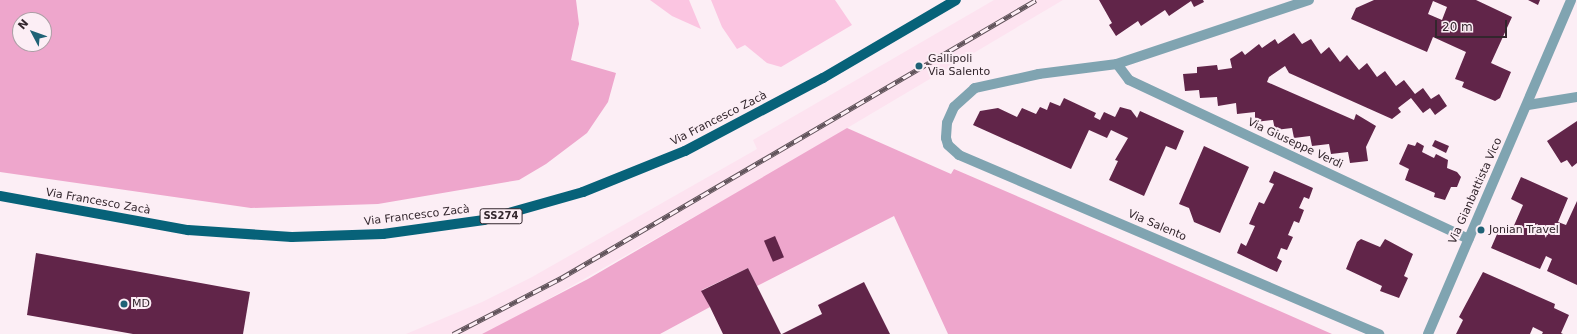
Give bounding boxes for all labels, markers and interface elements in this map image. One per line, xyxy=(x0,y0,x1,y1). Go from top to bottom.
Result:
north arrow xyxy=(12,12,52,52)
scale bar xyxy=(1437,12,1509,38)
text: N xyxy=(15,17,31,32)
text: 20 m xyxy=(1442,20,1473,34)
place label: Gallipoli Via Salento xyxy=(928,53,990,79)
marker: Gallipoli Via Salento xyxy=(913,60,925,72)
street label: Via Francesco Zacà xyxy=(669,89,769,149)
street label: Via Giuseppe Verdi xyxy=(1245,116,1345,172)
street label: Via Gianbattista Vico xyxy=(1447,136,1505,246)
street label: Via Francesco Zacà xyxy=(45,186,151,218)
street label: Via Francesco Zacà xyxy=(363,203,471,229)
road number: SS274 xyxy=(479,208,523,224)
street label: Via Salento xyxy=(1126,208,1188,244)
place label: Jonian Travel xyxy=(1489,223,1559,237)
marker: Jonian Travel xyxy=(1476,225,1486,235)
place label: MD xyxy=(132,297,150,311)
marker: MD xyxy=(119,299,129,309)

